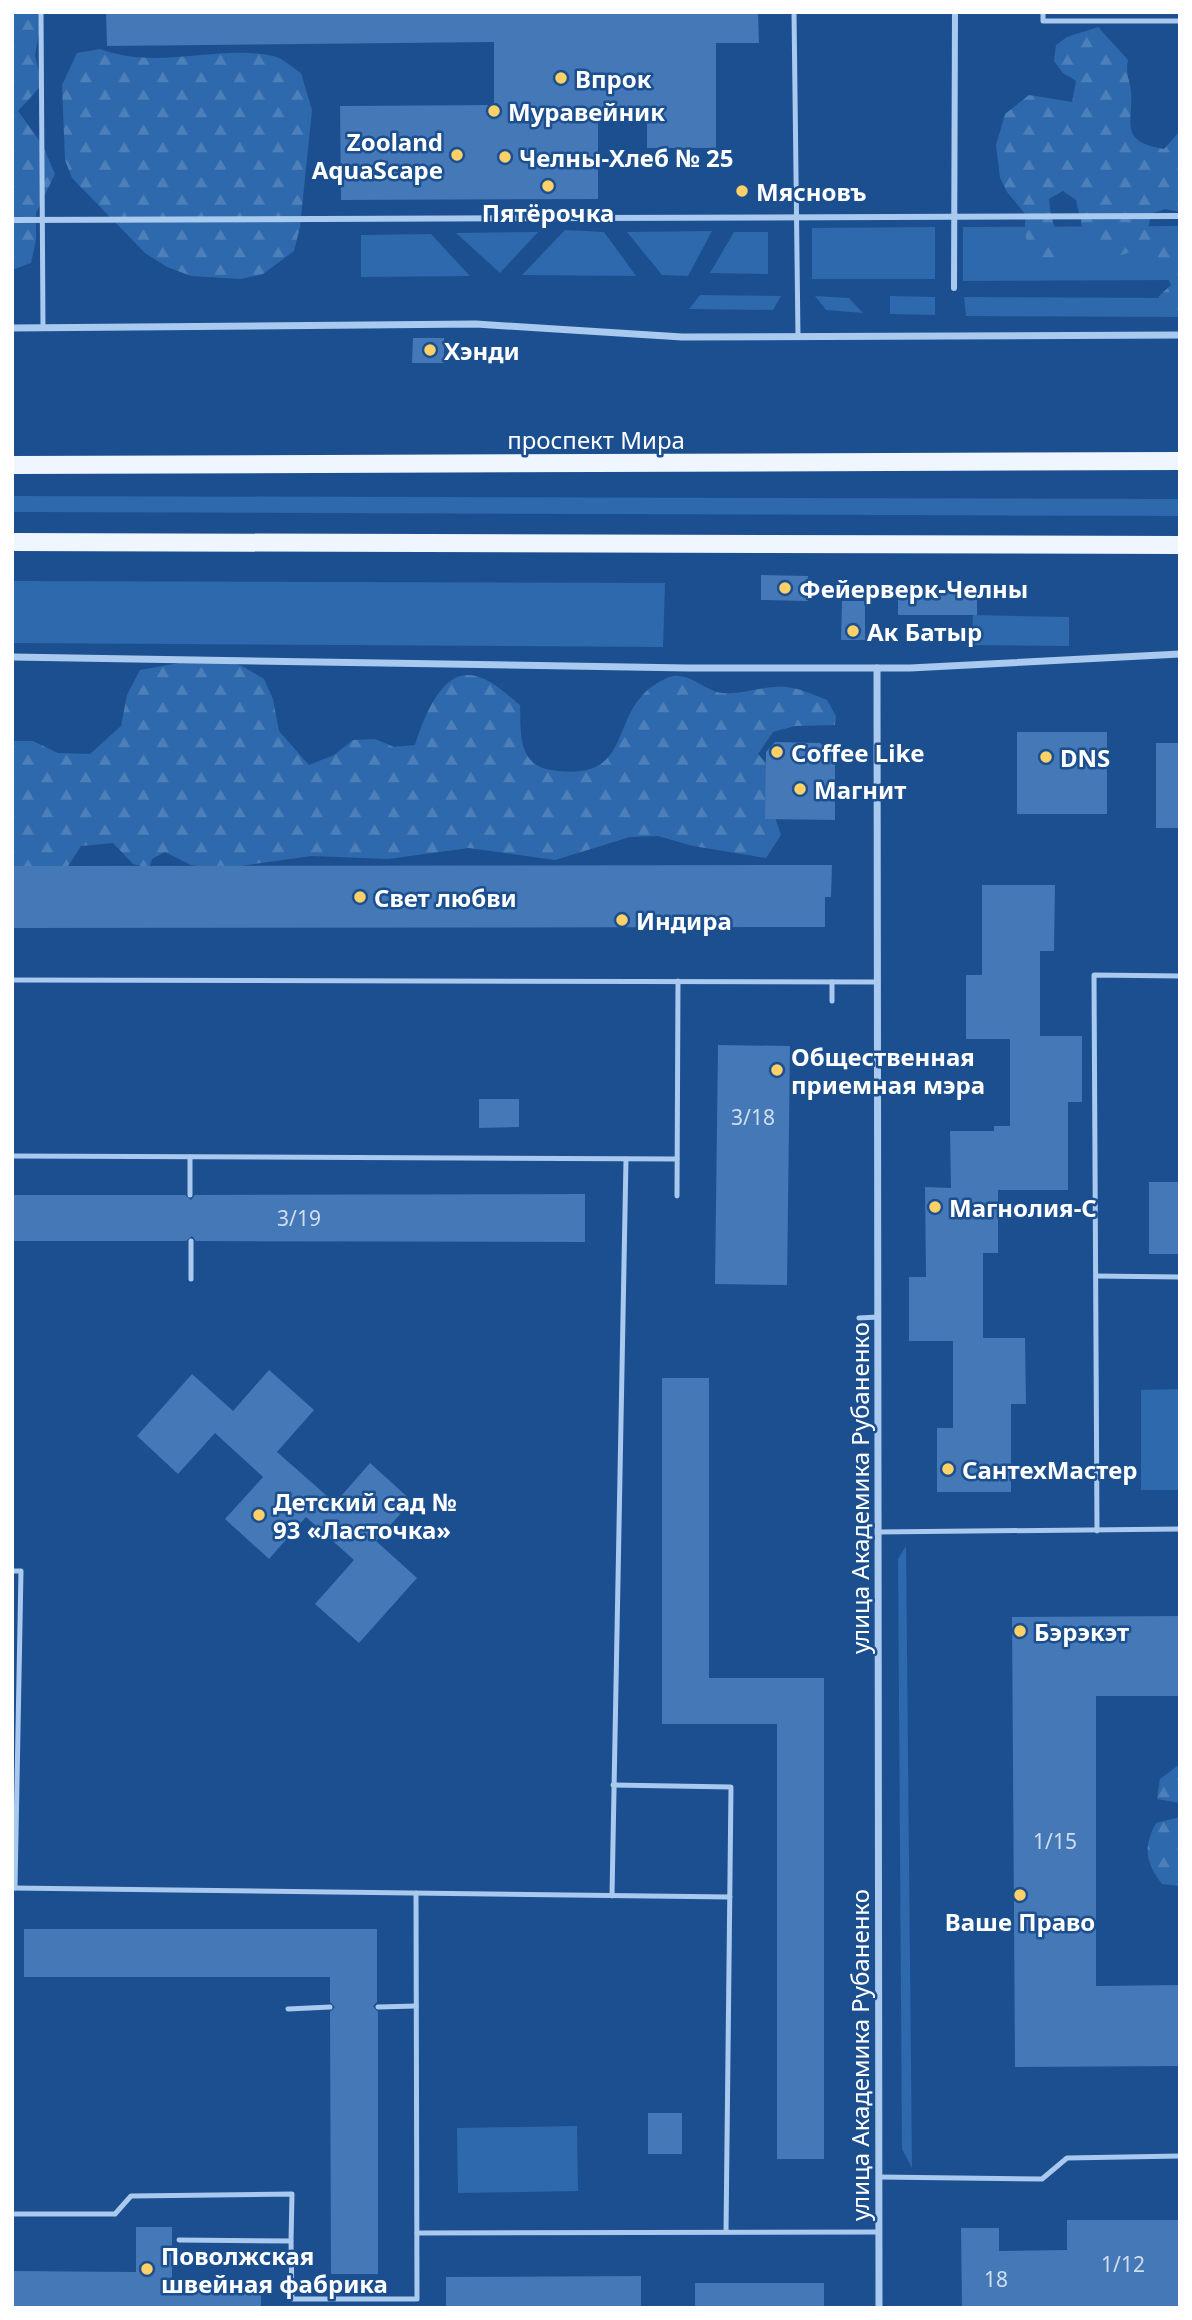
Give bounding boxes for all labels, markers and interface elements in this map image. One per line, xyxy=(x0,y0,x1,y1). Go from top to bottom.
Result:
place label: Впрок xyxy=(575,62,652,95)
marker: Впрок xyxy=(553,70,569,86)
place label: Муравейник xyxy=(508,95,665,128)
marker: Муравейник xyxy=(486,103,502,119)
place label: Zooland AquaScape xyxy=(312,125,443,186)
place label: Челны-Хлеб № 25 xyxy=(519,141,733,174)
marker: Zooland AquaScape xyxy=(449,147,465,163)
marker: Челны-Хлеб № 25 xyxy=(497,149,513,165)
place label: Мясновъ xyxy=(756,175,867,208)
marker: Пятёрочка xyxy=(540,178,556,194)
marker: Мясновъ xyxy=(734,183,750,199)
place label: Пятёрочка xyxy=(482,196,614,229)
place label: Хэнди xyxy=(444,334,520,367)
marker: Хэнди xyxy=(422,342,438,358)
street label: проспект Мира xyxy=(507,423,685,456)
place label: Фейерверк-Челны xyxy=(799,572,1028,605)
marker: Фейерверк-Челны xyxy=(777,580,793,596)
place label: Ак Батыр xyxy=(867,615,982,648)
marker: Ак Батыр xyxy=(845,623,861,639)
place label: Coffee Like xyxy=(791,736,925,769)
place label: DNS xyxy=(1060,741,1110,774)
marker: Coffee Like xyxy=(769,744,785,760)
marker: DNS xyxy=(1038,749,1054,765)
place label: Магнит xyxy=(814,773,906,806)
marker: Магнит xyxy=(792,781,808,797)
place label: Свет любви xyxy=(374,881,517,914)
marker: Свет любви xyxy=(352,889,368,905)
place label: Индира xyxy=(636,904,732,937)
marker: Индира xyxy=(614,912,630,928)
place label: Общественная приемная мэра xyxy=(791,1040,985,1101)
marker: Общественная приемная мэра xyxy=(769,1062,785,1078)
house number: 3/18 xyxy=(731,1103,775,1131)
place label: Магнолия-С xyxy=(949,1191,1097,1224)
marker: Магнолия-С xyxy=(927,1199,943,1215)
house number: 3/19 xyxy=(277,1204,321,1232)
street label: улица Академика Рубаненко xyxy=(843,1322,876,1654)
place label: СантехМастер xyxy=(962,1453,1137,1486)
marker: СантехМастер xyxy=(940,1461,956,1477)
place label: Детский сад № 93 «Ласточка» xyxy=(273,1485,457,1546)
marker: Детский сад № 93 «Ласточка» xyxy=(251,1507,267,1523)
place label: Бэрэкэт xyxy=(1034,1615,1129,1648)
marker: Бэрэкэт xyxy=(1012,1623,1028,1639)
house number: 1/15 xyxy=(1033,1827,1077,1855)
marker: Ваше Право xyxy=(1012,1887,1028,1903)
street label: улица Академика Рубаненко xyxy=(843,1889,876,2221)
place label: Ваше Право xyxy=(945,1905,1095,1938)
place label: Поволжская швейная фабрика xyxy=(161,2239,388,2300)
house number: 1/12 xyxy=(1101,2250,1145,2278)
marker: Поволжская швейная фабрика xyxy=(139,2261,155,2277)
house number: 18 xyxy=(984,2265,1008,2293)

